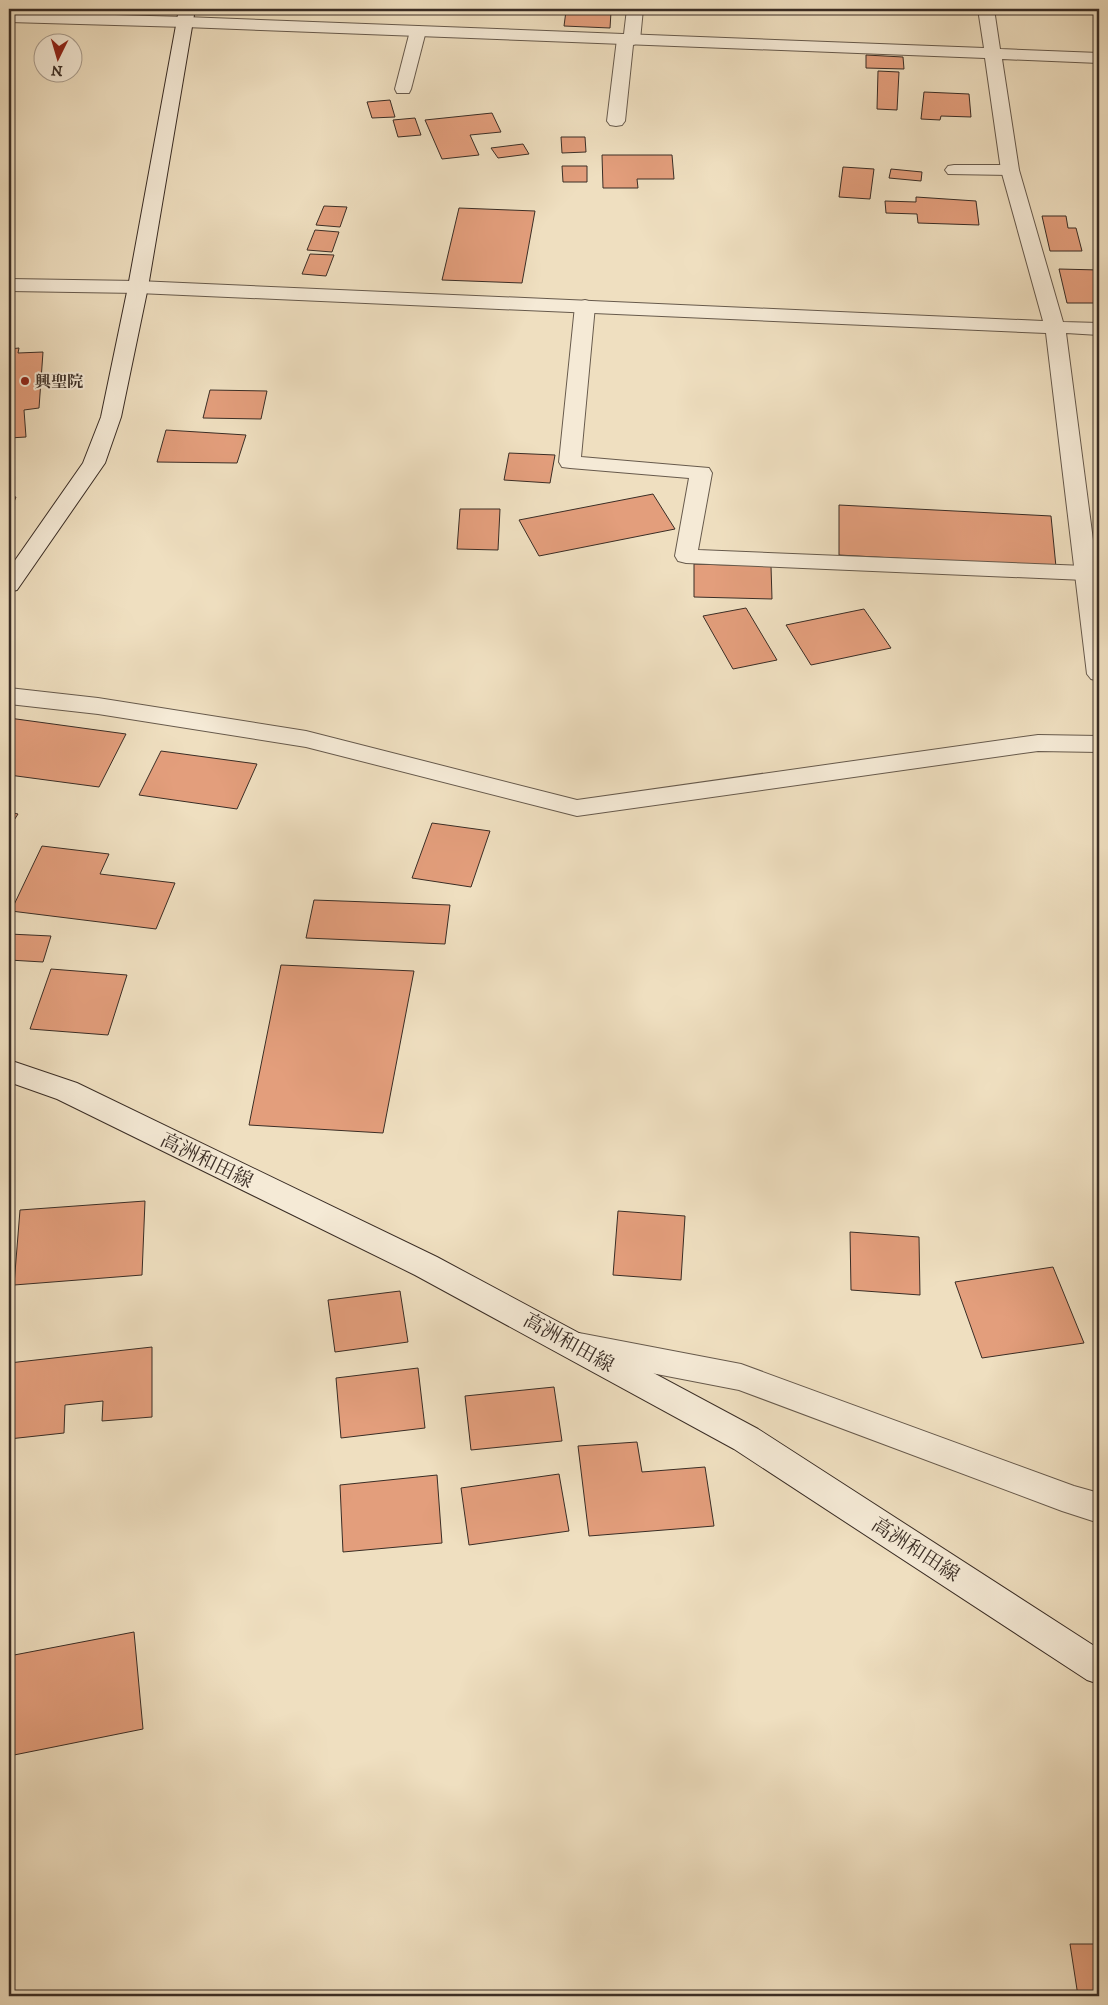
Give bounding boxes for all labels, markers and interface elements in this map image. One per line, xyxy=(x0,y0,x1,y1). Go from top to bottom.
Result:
north arrow xyxy=(32,32,82,82)
text: N xyxy=(50,60,63,79)
place label: 興聖院 xyxy=(35,372,83,392)
marker: 興聖院 xyxy=(19,375,31,387)
street label: 高洲和田線 xyxy=(156,1128,257,1195)
street label: 高洲和田線 xyxy=(518,1308,618,1378)
street label: 高洲和田線 xyxy=(866,1513,964,1588)

